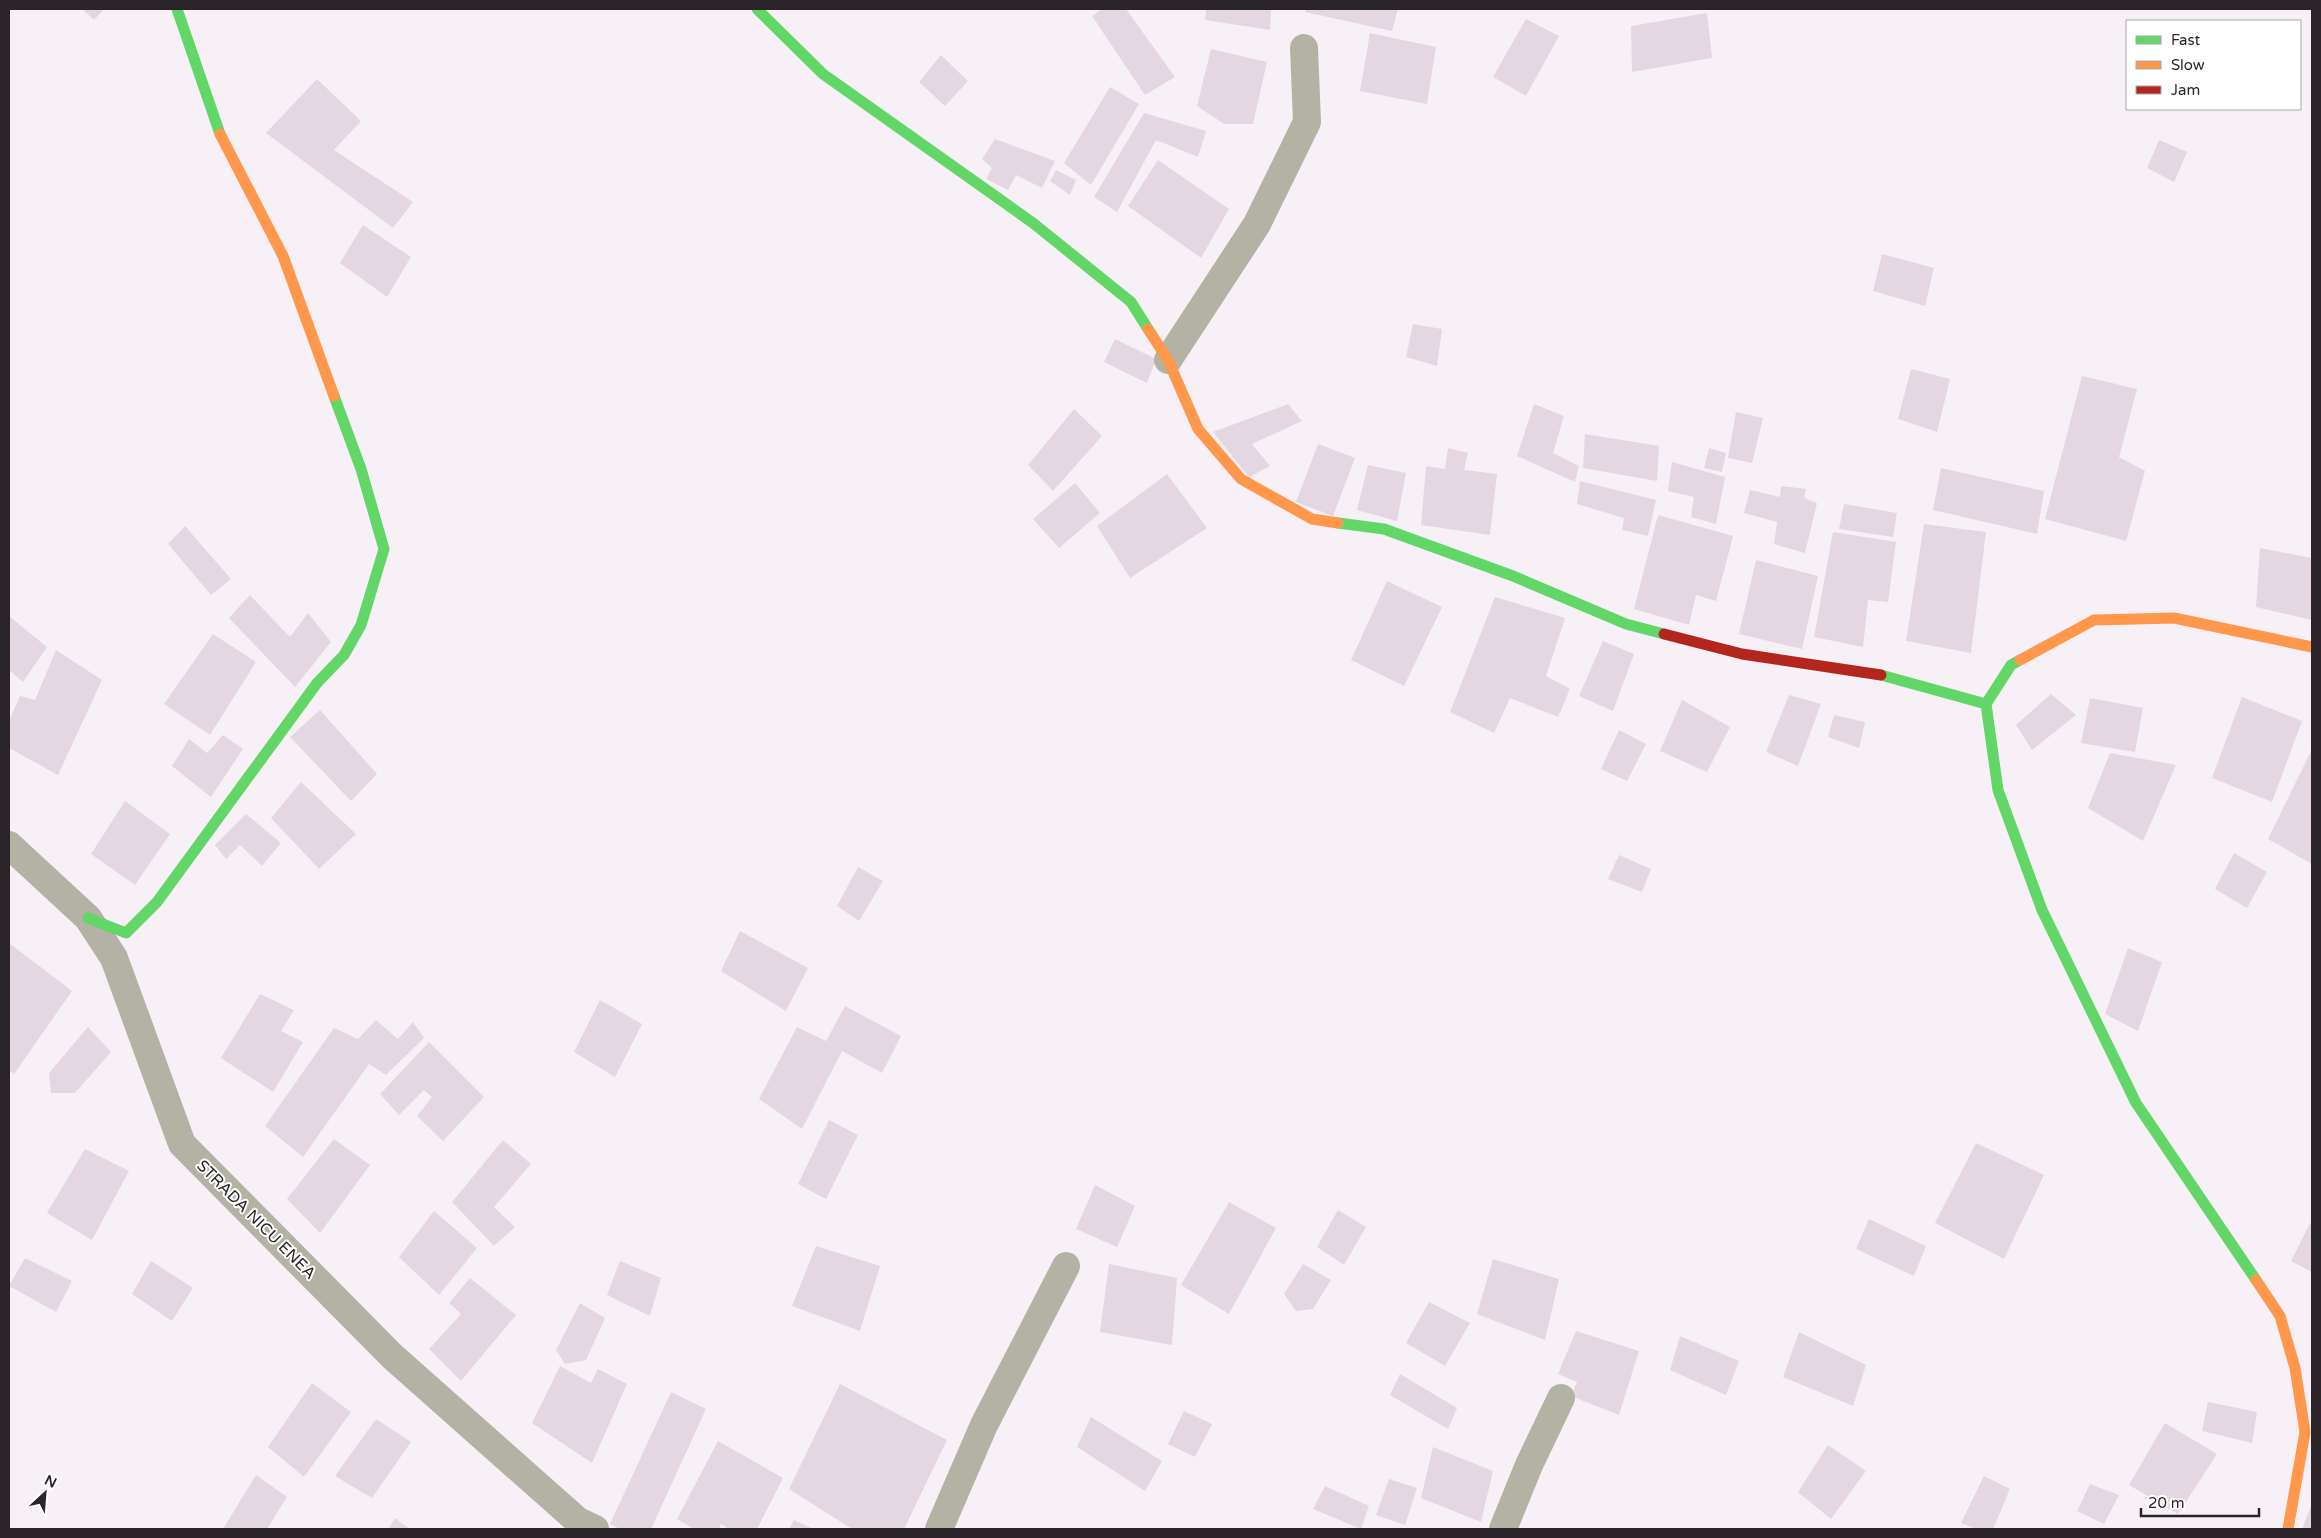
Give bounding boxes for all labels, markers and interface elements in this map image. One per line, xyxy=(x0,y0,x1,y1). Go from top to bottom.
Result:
legend xyxy=(2126,20,2301,110)
text: Fast xyxy=(2171,31,2201,49)
text: Slow xyxy=(2171,56,2205,74)
text: Jam xyxy=(2171,81,2200,99)
street label: STRADA NICU ENEA xyxy=(193,1156,320,1283)
north arrow xyxy=(20,1468,70,1518)
text: N xyxy=(42,1472,59,1492)
scale bar xyxy=(2141,1486,2258,1518)
text: 20 m xyxy=(2148,1494,2185,1512)

